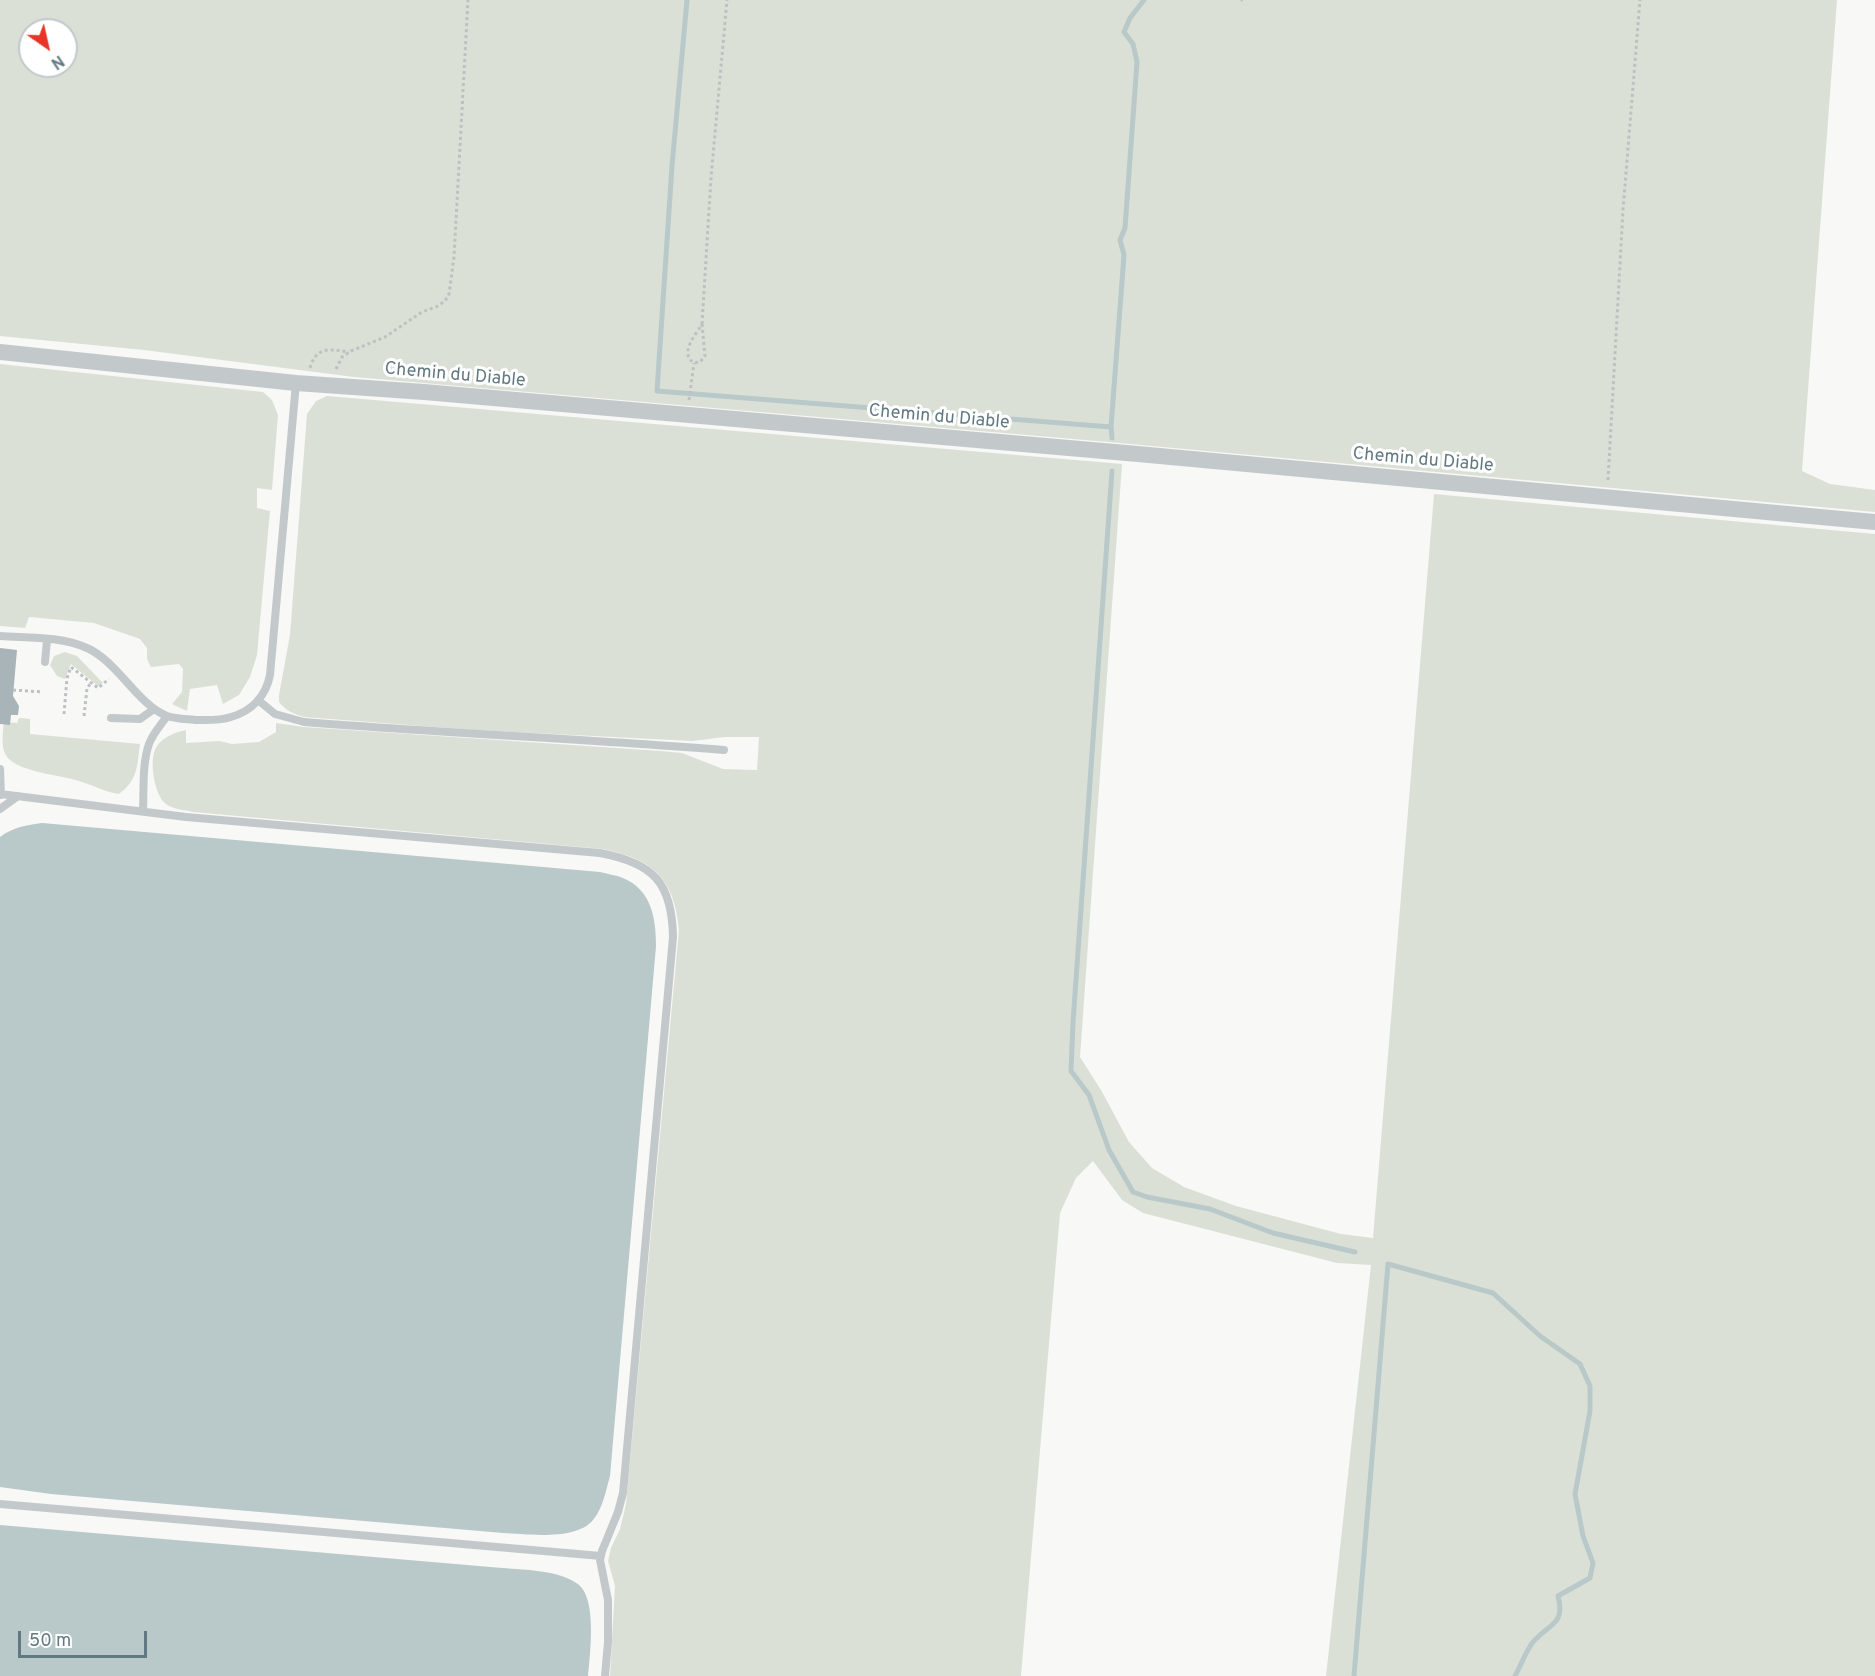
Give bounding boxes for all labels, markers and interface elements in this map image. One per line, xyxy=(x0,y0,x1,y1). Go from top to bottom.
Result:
north arrow xyxy=(18,18,78,78)
text: N xyxy=(47,50,67,73)
street label: Chemin du Diable xyxy=(384,359,526,393)
street label: Chemin du Diable xyxy=(868,401,1010,435)
street label: Chemin du Diable xyxy=(1352,444,1494,478)
scale bar xyxy=(21,1619,150,1657)
text: 50 m xyxy=(29,1630,71,1653)

